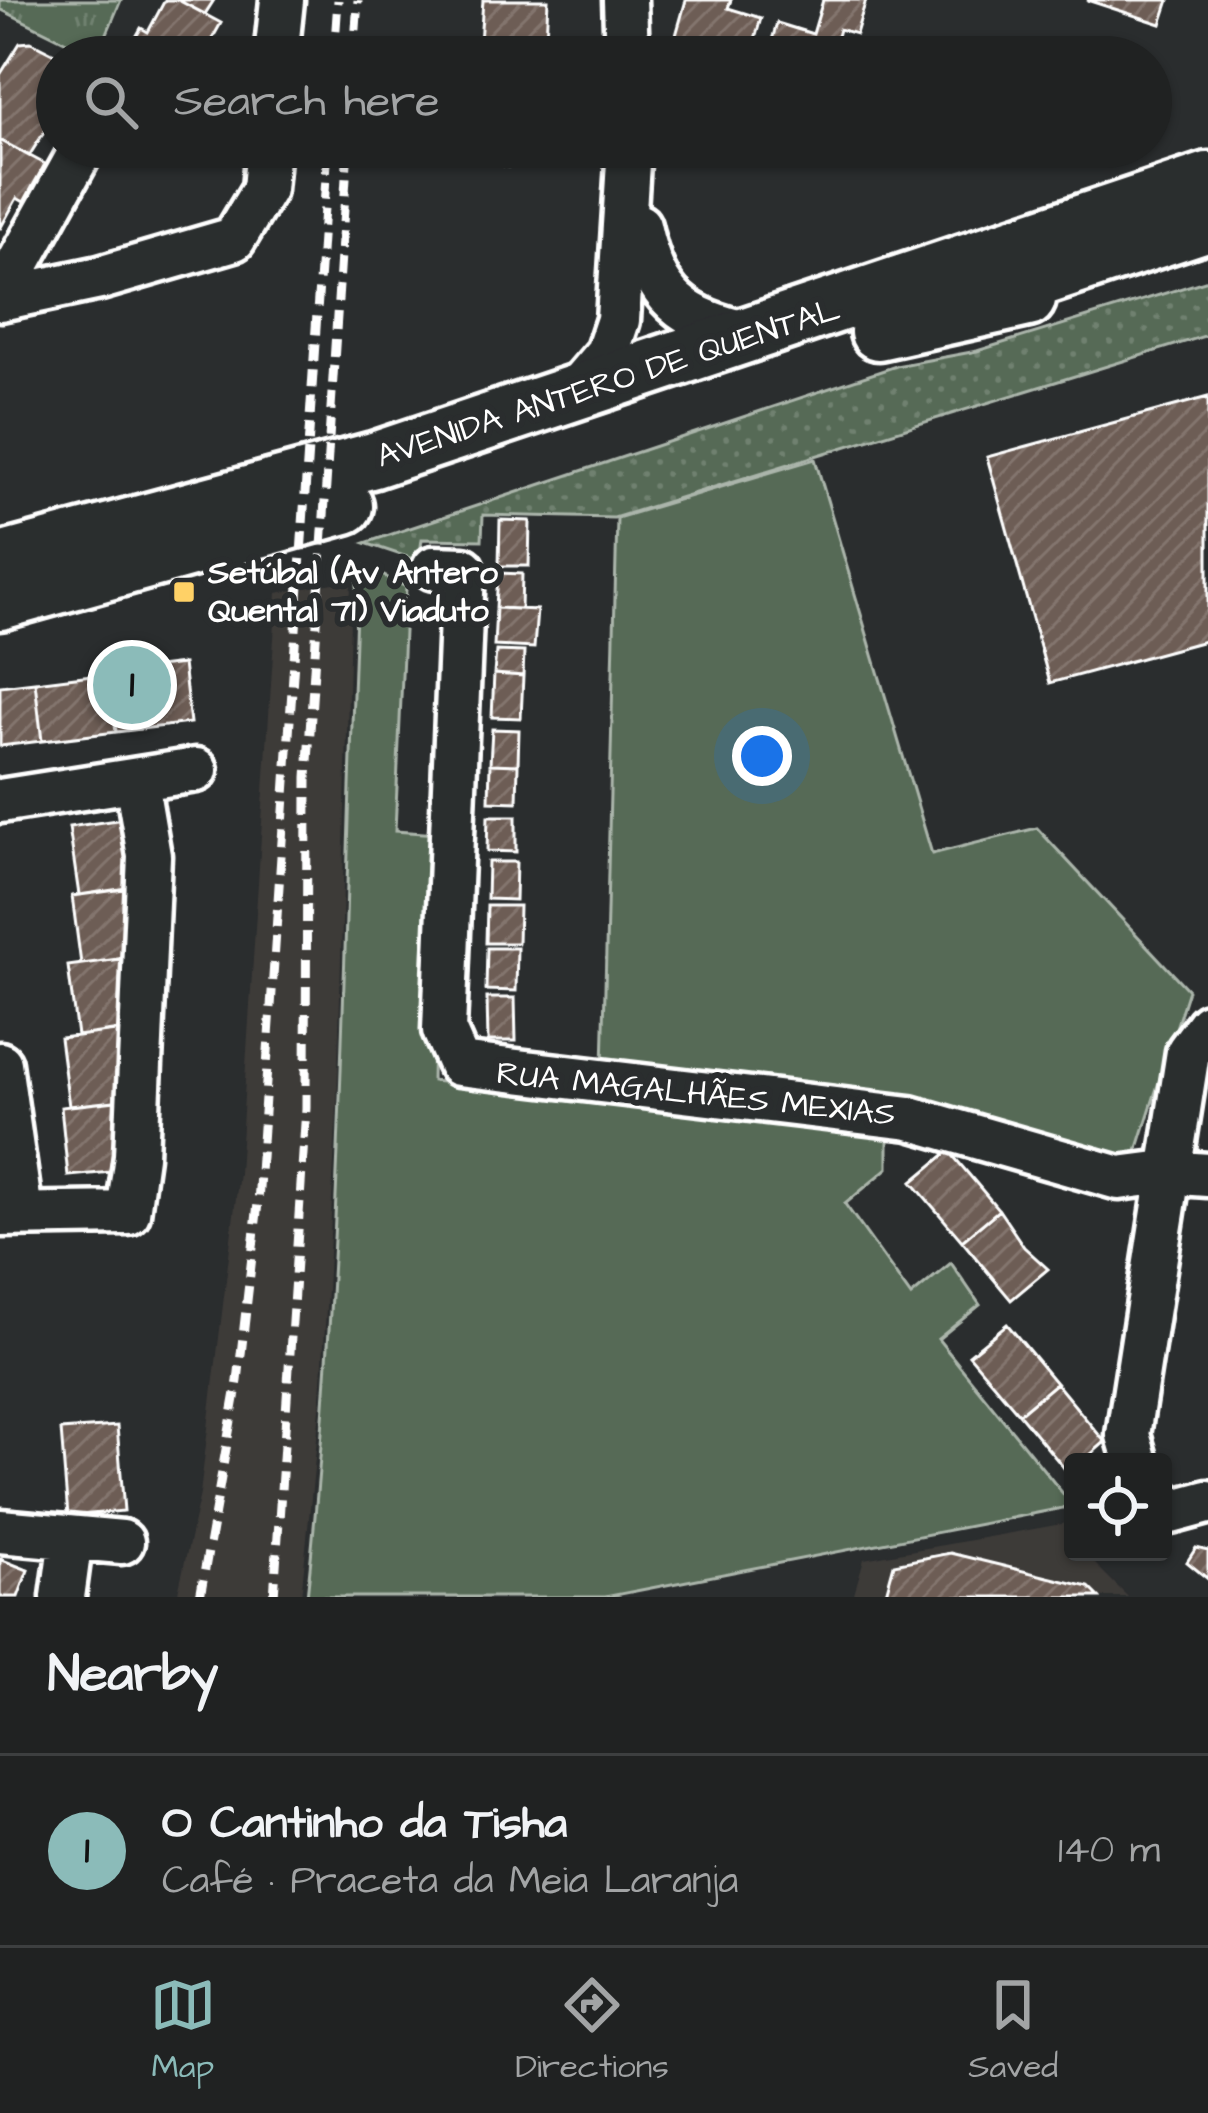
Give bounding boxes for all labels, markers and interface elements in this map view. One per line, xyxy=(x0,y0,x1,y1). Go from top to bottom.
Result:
search box xyxy=(36,36,1172,168)
icon: search xyxy=(78,69,144,135)
text: Search here xyxy=(174,71,440,133)
street label: AVENIDA ANTERO DE QUENTAL xyxy=(370,286,846,480)
place label: Setúbal (Av Antero Quental 71) Viaduto xyxy=(207,550,498,634)
marker: Setúbal (Av Antero Quental 71) Viaduto xyxy=(171,579,197,605)
pin: 1 xyxy=(93,640,171,730)
your location xyxy=(732,726,792,786)
street label: RUA MAGALHÃES MEXIAS xyxy=(494,1050,898,1138)
map controls xyxy=(1064,1453,1172,1561)
button: locate xyxy=(1064,1453,1172,1561)
text: Nearby xyxy=(48,1640,218,1711)
text: O Cantinho da Tisha xyxy=(162,1793,567,1855)
text: 1 xyxy=(85,1824,90,1878)
text: 140 m xyxy=(1058,1824,1160,1878)
text: Café · Praceta da Meia Laranja xyxy=(162,1855,738,1909)
tab: Map xyxy=(150,1972,216,2090)
tab: Directions xyxy=(515,1972,669,2090)
tab: Saved xyxy=(968,1972,1058,2090)

